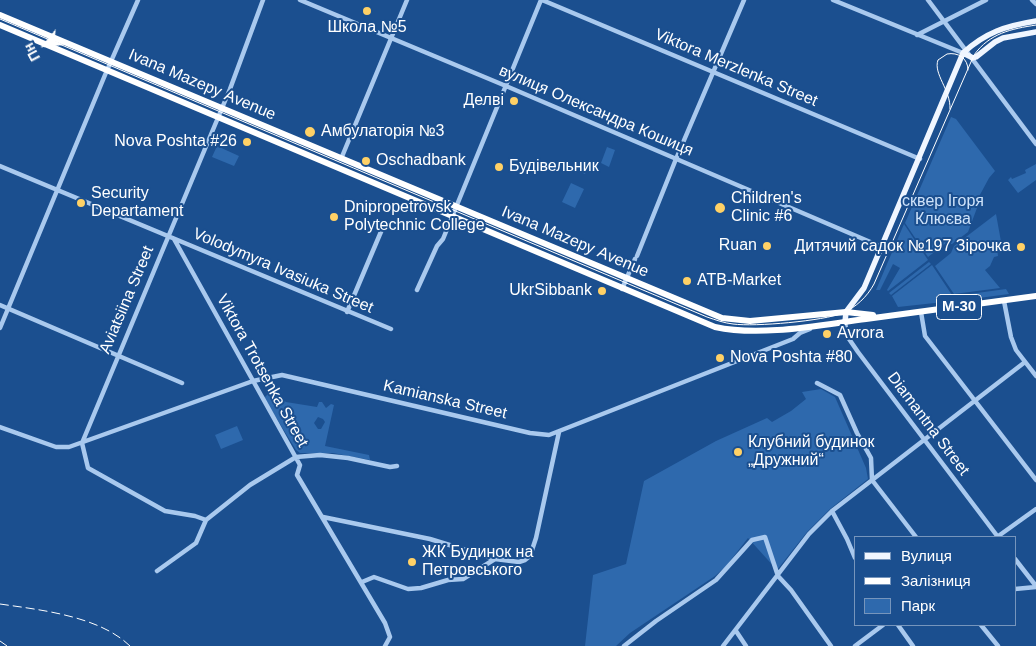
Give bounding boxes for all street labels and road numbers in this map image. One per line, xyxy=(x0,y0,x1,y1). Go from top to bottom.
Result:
street label: Viktora Merzlenka Street xyxy=(652,25,820,111)
street label: Ivana Mazepy Avenue xyxy=(126,45,278,125)
street label: вулиця Олександра Кошиця xyxy=(496,61,696,161)
street label: Ivana Mazepy Avenue xyxy=(499,202,651,282)
street label: Volodymyra Ivasiuka Street xyxy=(190,224,376,318)
street label: Aviatsiina Street xyxy=(96,243,158,357)
street label: Viktora Trotsenka Street xyxy=(212,291,312,451)
road number: М-30 xyxy=(936,294,982,320)
street label: Diamantna Street xyxy=(883,369,973,479)
street label: Kamianska Street xyxy=(381,376,509,424)

